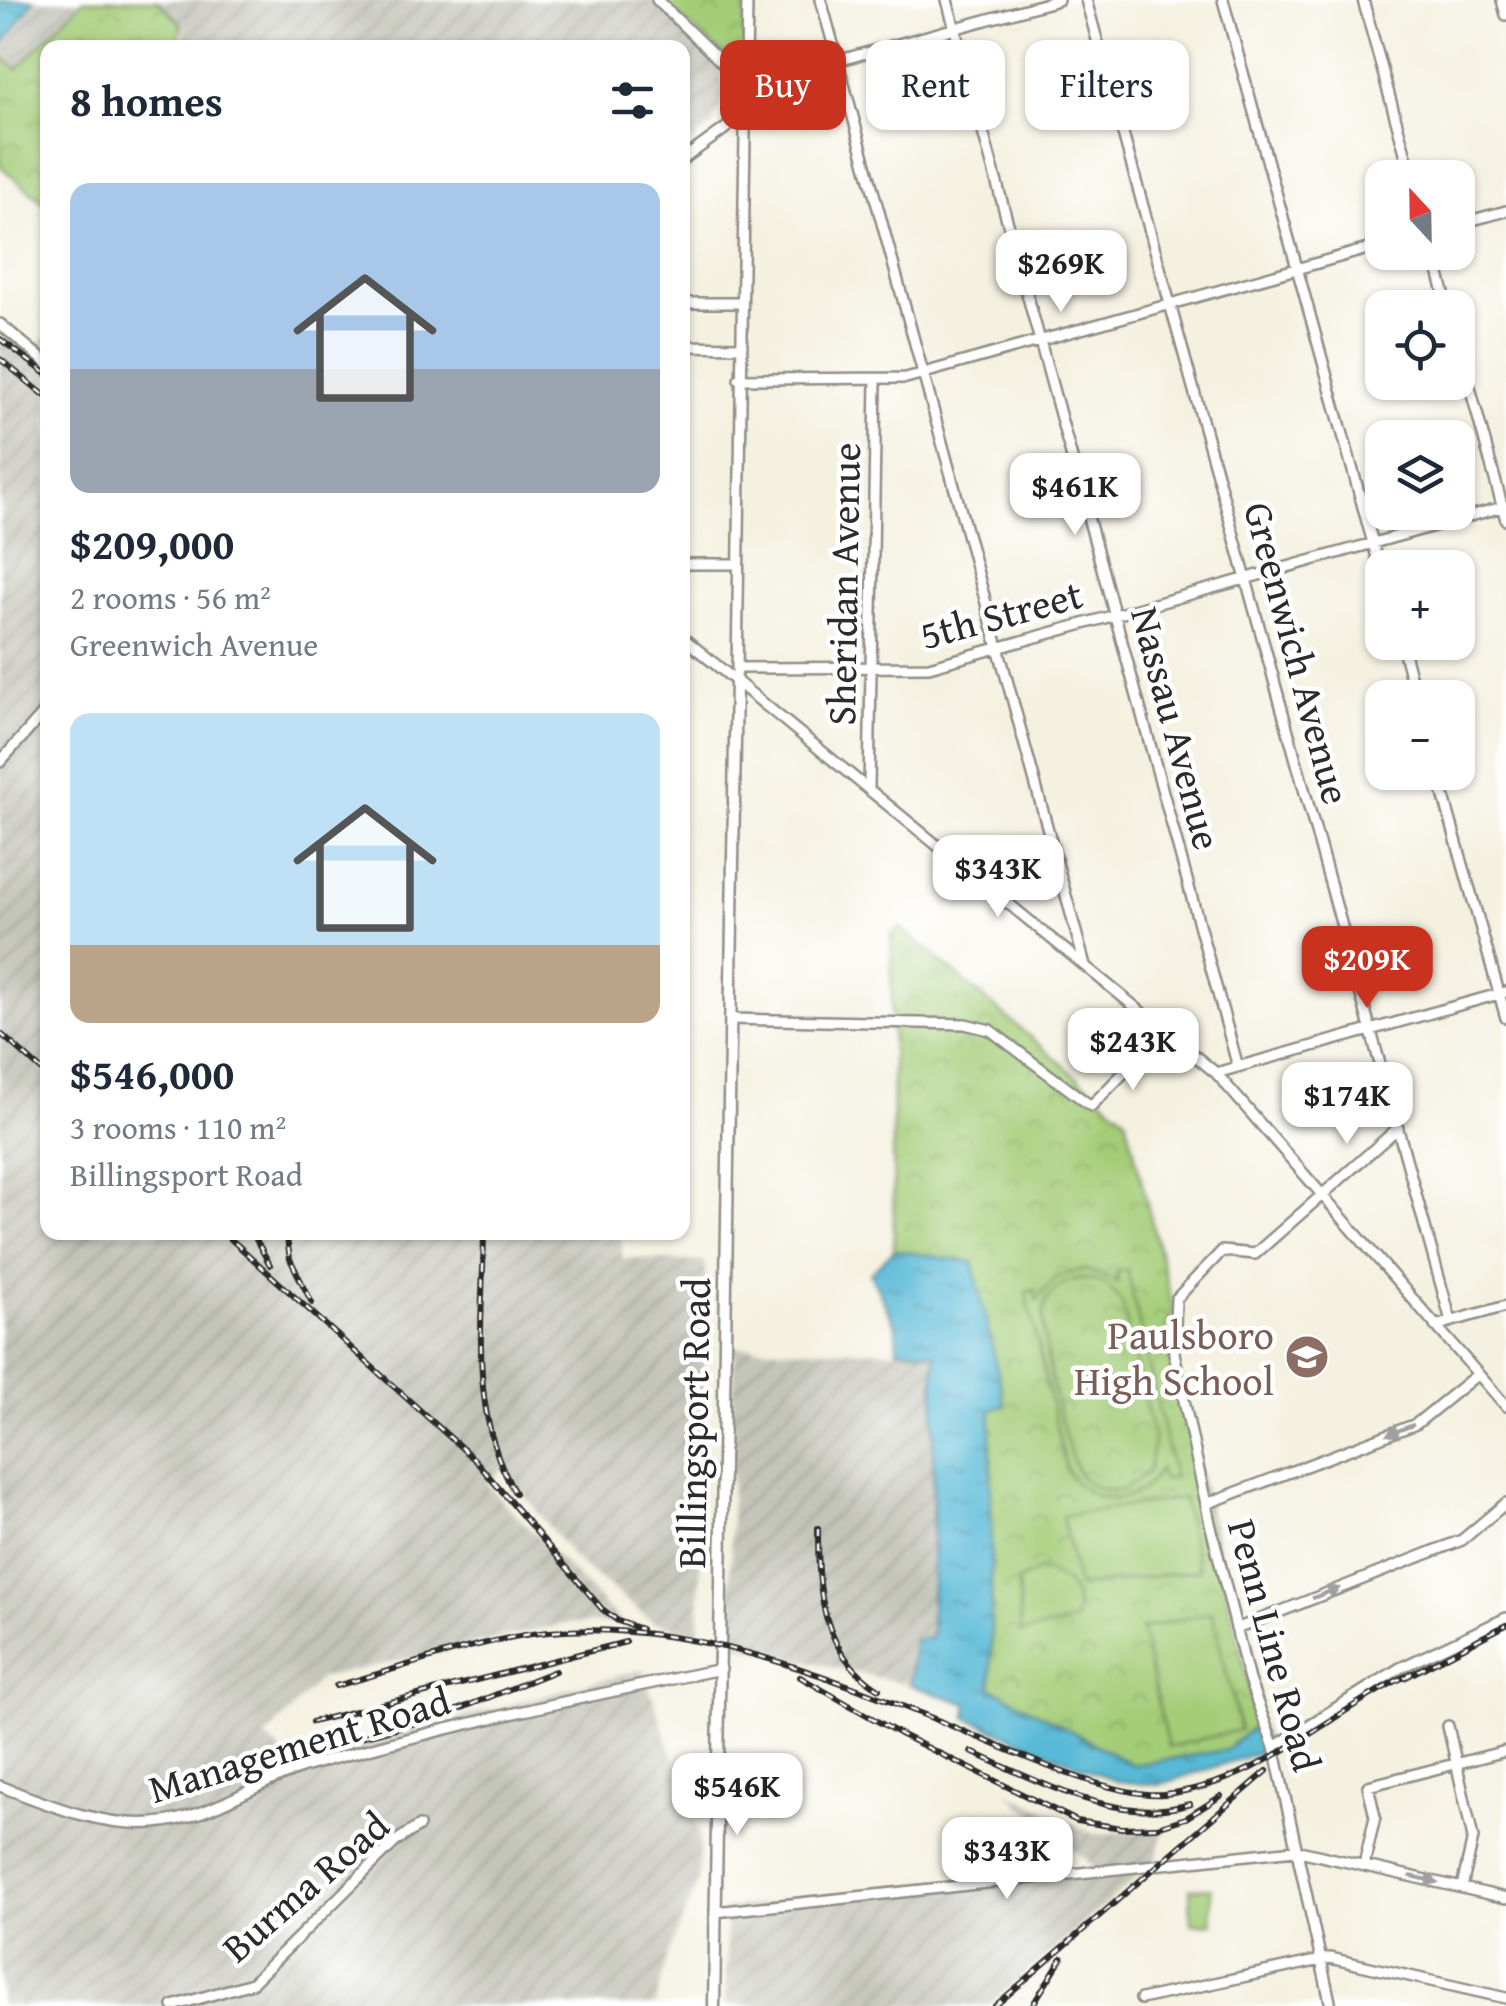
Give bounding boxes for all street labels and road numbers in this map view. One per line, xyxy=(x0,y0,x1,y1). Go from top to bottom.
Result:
street label: Sheridan Avenue xyxy=(811,442,875,726)
street label: Greenwich Avenue xyxy=(1229,495,1367,811)
street label: 5th Street xyxy=(913,564,1089,664)
street label: Nassau Avenue xyxy=(1116,600,1238,856)
street label: Billingsport Road xyxy=(661,1276,725,1569)
street label: Penn Line Road xyxy=(1213,1513,1337,1778)
street label: Management Road xyxy=(141,1670,458,1818)
street label: Burma Road xyxy=(208,1796,402,1975)

